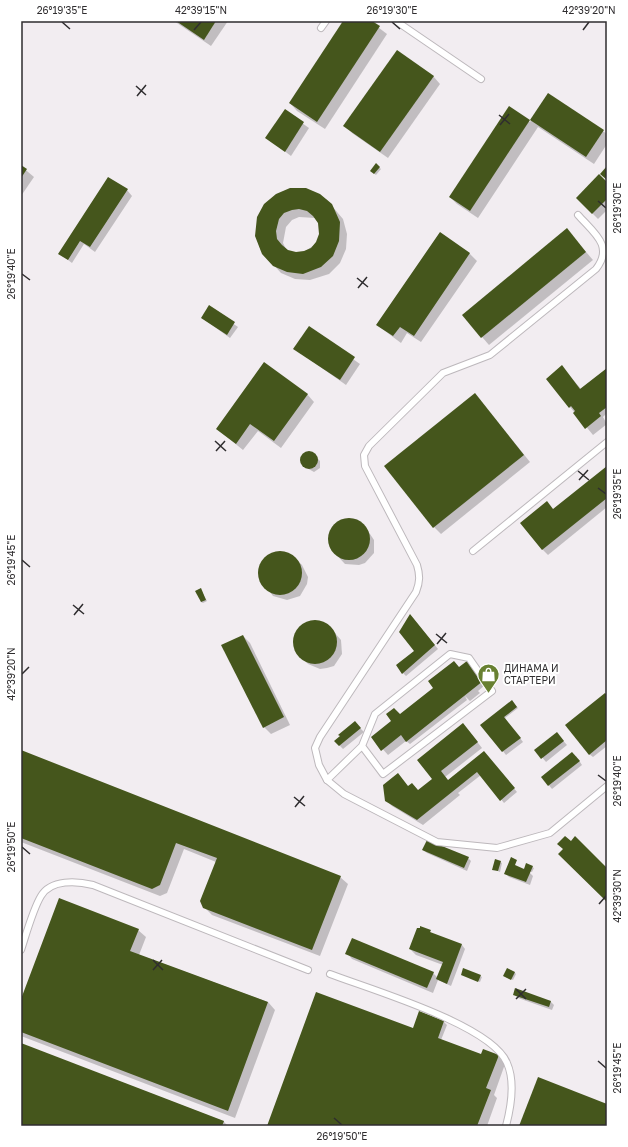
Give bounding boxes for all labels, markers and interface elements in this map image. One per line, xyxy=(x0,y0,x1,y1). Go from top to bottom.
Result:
text: 26°19'35"E xyxy=(37,4,87,16)
text: 42°39'15"N xyxy=(175,4,227,16)
text: 26°19'30"E xyxy=(367,4,417,16)
text: 42°39'20"N xyxy=(562,4,616,16)
text: 26°19'30"E xyxy=(611,183,623,233)
text: 26°19'40"E xyxy=(5,248,17,300)
text: 26°19'35"E xyxy=(611,469,623,519)
text: 26°19'45"E xyxy=(5,535,17,585)
text: 42°39'20"N xyxy=(5,647,17,701)
shop icon: ДИНАМА И СТАРТЕРИ xyxy=(475,661,501,694)
place label: ДИНАМА И СТАРТЕРИ xyxy=(504,662,559,686)
text: 26°19'40"E xyxy=(611,755,623,807)
text: 26°19'50"E xyxy=(5,822,17,872)
text: 42°39'30"N xyxy=(611,869,623,923)
text: 26°19'45"E xyxy=(611,1043,623,1093)
text: 26°19'50"E xyxy=(317,1130,367,1142)

